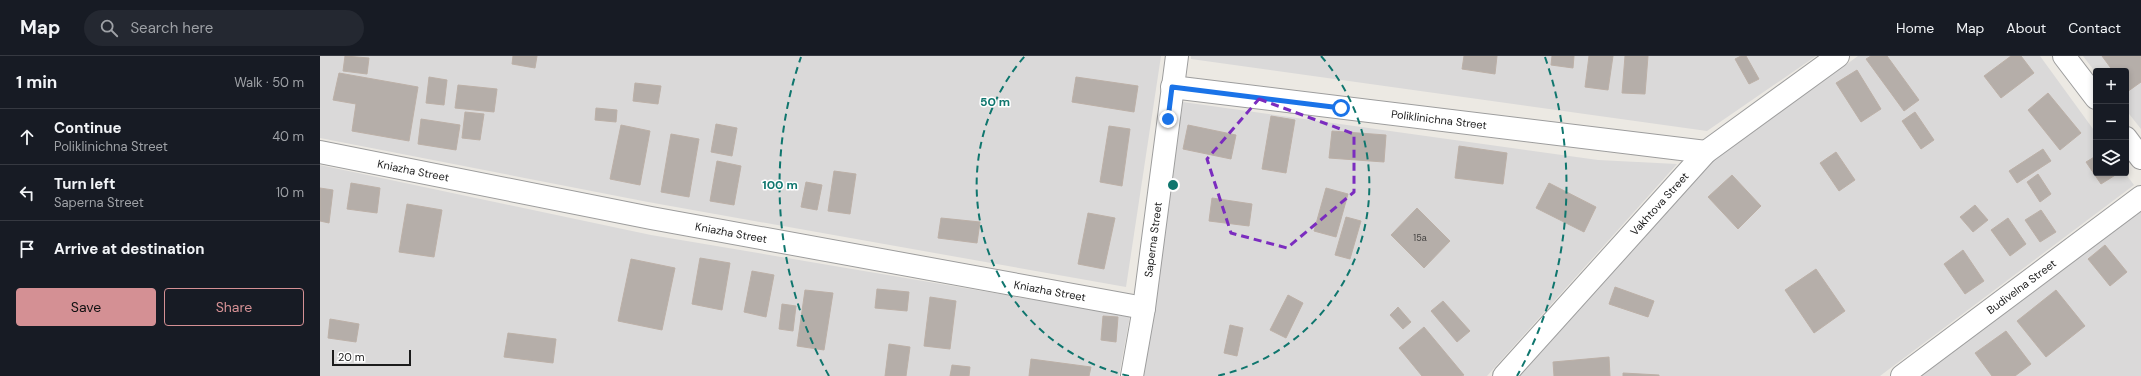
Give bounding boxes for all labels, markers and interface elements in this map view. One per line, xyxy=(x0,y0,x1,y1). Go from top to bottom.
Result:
search box xyxy=(84,10,364,46)
text: Map xyxy=(20,15,60,40)
icon: search xyxy=(98,17,120,39)
text: Search here xyxy=(130,18,213,38)
text: Home xyxy=(1896,19,1934,37)
text: Map xyxy=(1956,19,1984,37)
text: About xyxy=(2006,19,2046,37)
text: Contact xyxy=(2068,19,2121,37)
map controls xyxy=(2093,68,2129,176)
button: + xyxy=(2093,68,2129,104)
text: 1 min xyxy=(16,71,57,93)
text: Walk · 50 m xyxy=(234,74,304,91)
text: 50 m xyxy=(980,94,1010,110)
route start xyxy=(1332,99,1350,117)
button: − xyxy=(2093,104,2129,140)
street label: Poliklinichna Street xyxy=(1390,107,1488,132)
route end xyxy=(1159,110,1177,128)
text: Continue xyxy=(54,118,122,138)
icon: ahead xyxy=(16,126,38,148)
text: 40 m xyxy=(272,128,304,145)
text: Poliklinichna Street xyxy=(54,138,168,155)
button: layers xyxy=(2093,140,2129,176)
street label: Kniazha Street xyxy=(376,157,450,185)
street label: Vakhtova Street xyxy=(1627,169,1692,238)
text: Turn left xyxy=(54,174,115,194)
text: 100 m xyxy=(762,177,798,193)
centre of rings xyxy=(1166,178,1180,192)
icon: left xyxy=(16,182,38,204)
text: 10 m xyxy=(276,184,304,201)
text: Saperna Street xyxy=(54,194,144,211)
street label: Saperna Street xyxy=(1141,201,1165,278)
street label: Kniazha Street xyxy=(694,219,768,246)
house number: 15а xyxy=(1413,232,1427,244)
icon: arrive xyxy=(16,238,38,260)
text: Arrive at destination xyxy=(54,239,205,259)
street label: Budivelna Street xyxy=(1984,256,2059,317)
street label: Kniazha Street xyxy=(1013,277,1087,304)
button: Save xyxy=(16,288,156,326)
button: Share xyxy=(164,288,304,326)
scale bar xyxy=(332,348,411,367)
text: 20 m xyxy=(338,350,364,364)

